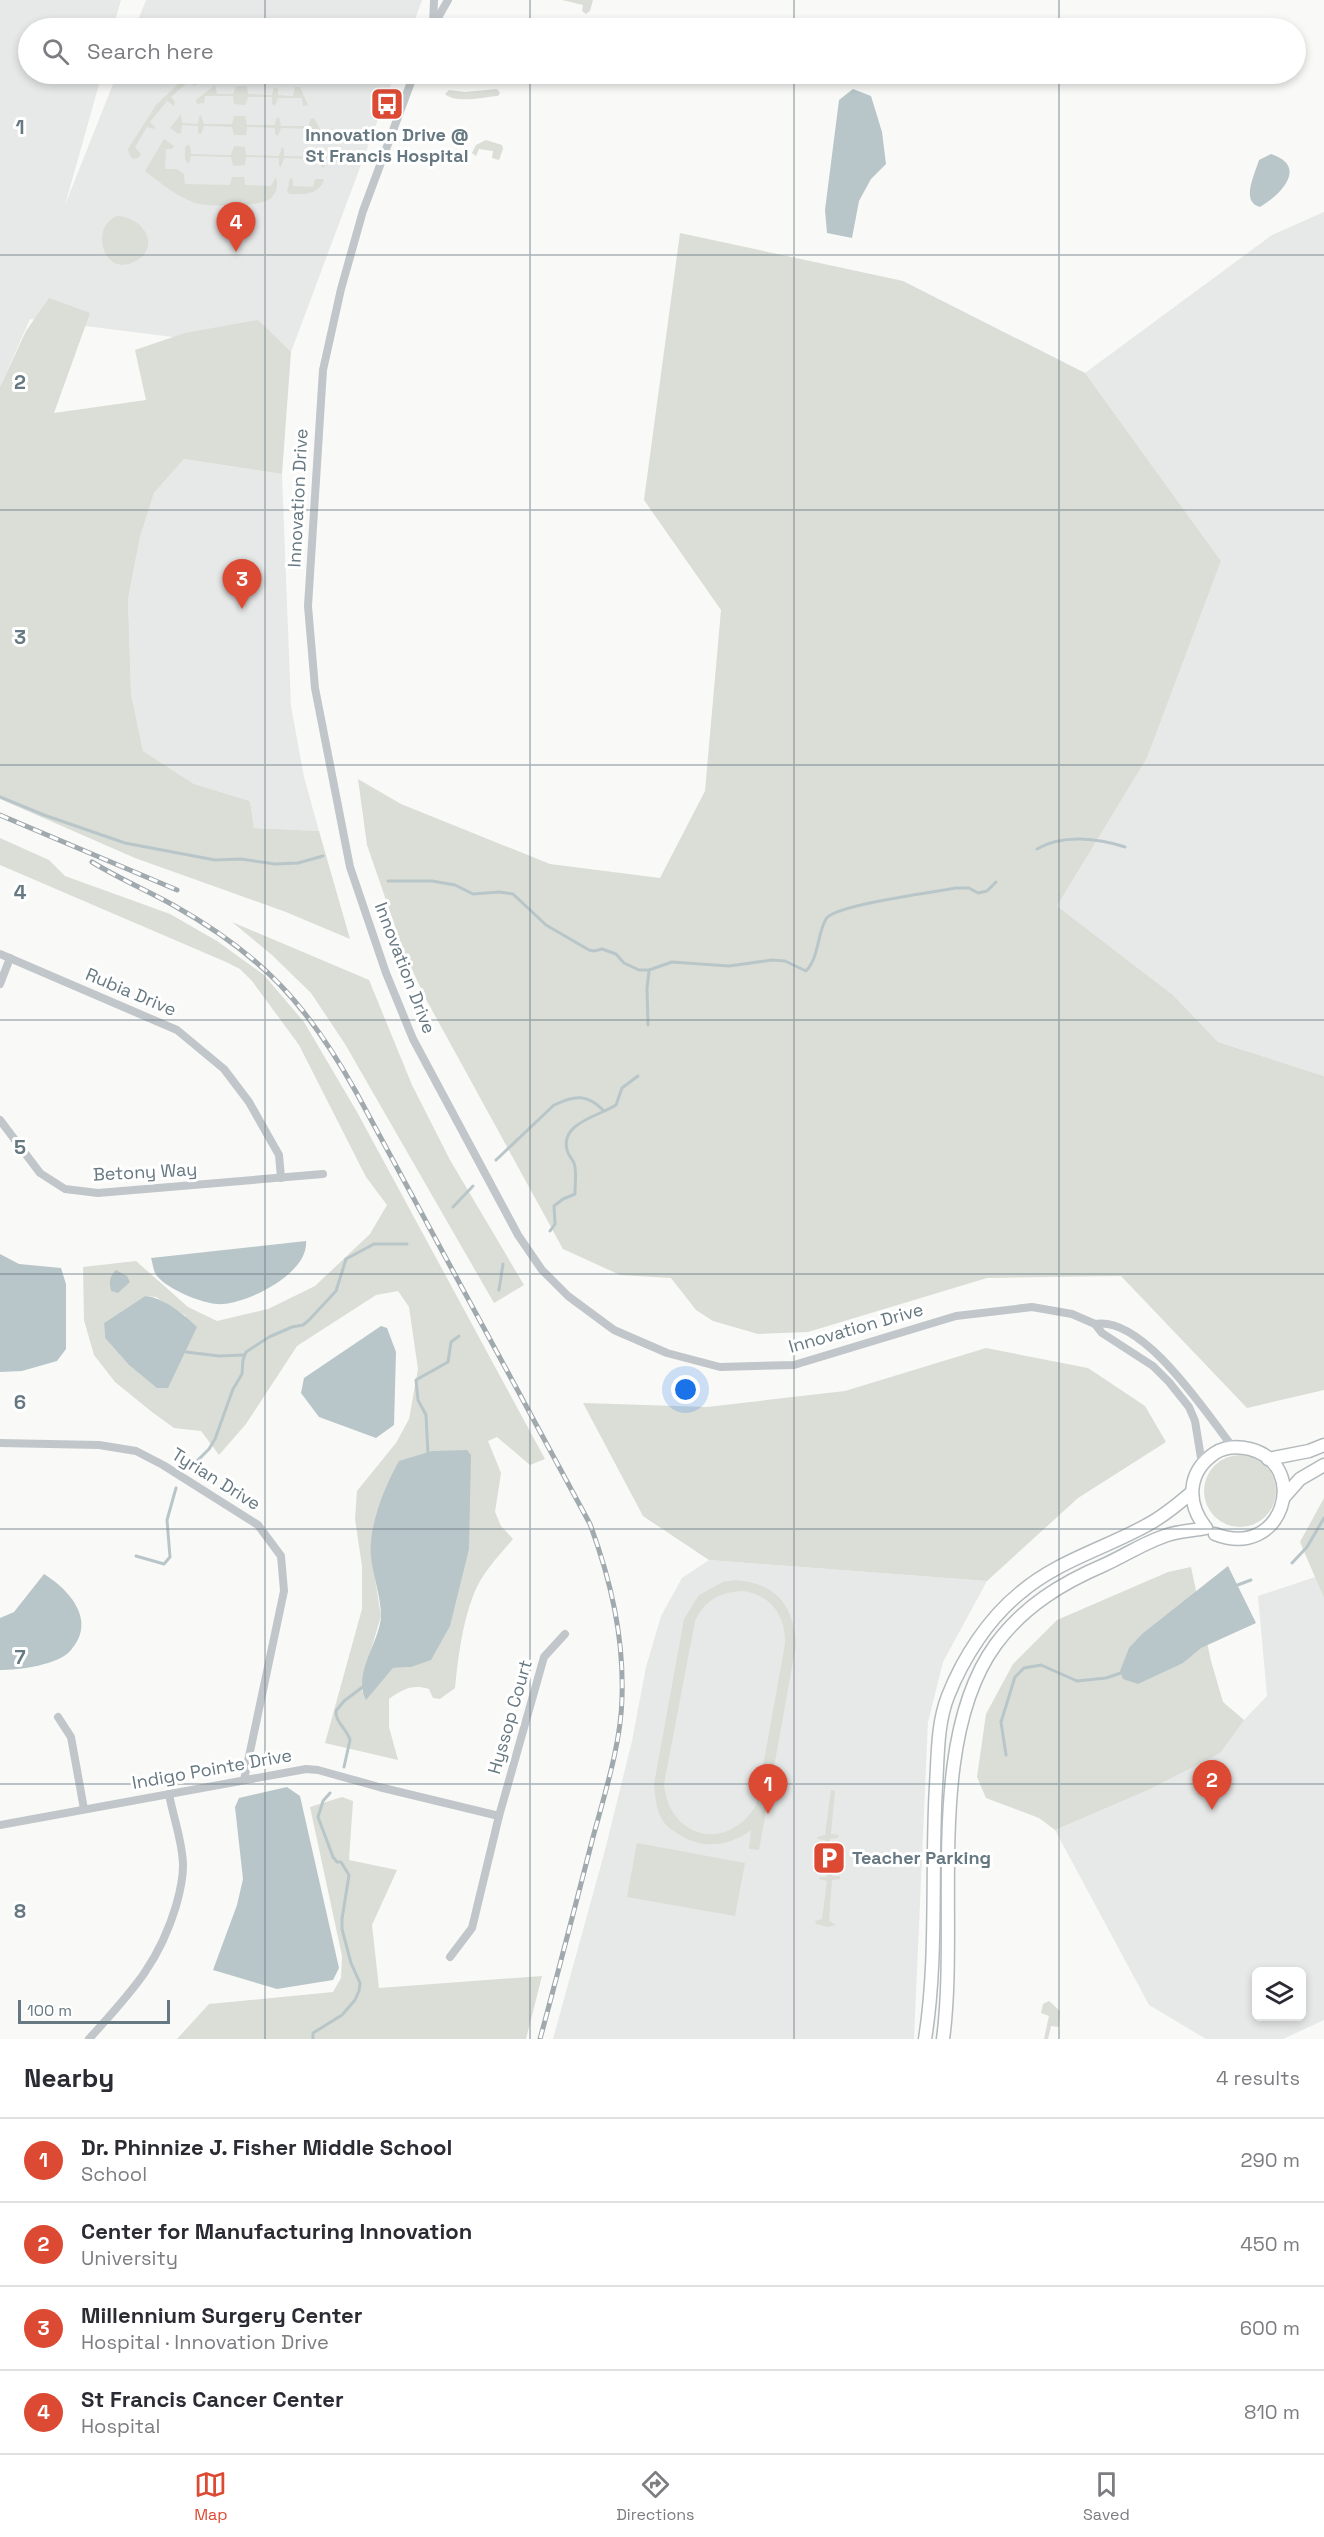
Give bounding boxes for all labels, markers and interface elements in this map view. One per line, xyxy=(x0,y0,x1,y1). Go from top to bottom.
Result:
search box xyxy=(18,18,1306,84)
icon: search xyxy=(39,35,72,68)
text: Search here xyxy=(87,37,214,65)
bus stop icon: Innovation Drive @ St Francis Hospital xyxy=(369,86,405,122)
text: 1 xyxy=(15,114,25,140)
place label: Innovation Drive @ St Francis Hospital xyxy=(305,123,469,167)
pin: 4 xyxy=(216,202,256,252)
text: 2 xyxy=(14,369,26,395)
street label: Innovation Drive xyxy=(282,428,313,568)
pin: 3 xyxy=(222,560,262,609)
text: 3 xyxy=(14,624,26,650)
text: 4 xyxy=(14,879,27,905)
street label: Innovation Drive xyxy=(370,899,441,1037)
street label: Rubia Drive xyxy=(82,962,180,1021)
text: 5 xyxy=(14,1134,26,1160)
street label: Betony Way xyxy=(92,1157,198,1186)
street label: Innovation Drive xyxy=(786,1297,926,1358)
your location xyxy=(671,1375,700,1404)
text: 6 xyxy=(14,1389,26,1415)
street label: Tyrian Drive xyxy=(168,1442,265,1515)
text: 7 xyxy=(14,1644,26,1670)
street label: Hyssop Court xyxy=(482,1657,537,1777)
street label: Indigo Pointe Drive xyxy=(130,1743,294,1794)
pin: 2 xyxy=(1192,1760,1232,1810)
pin: 1 xyxy=(748,1764,788,1814)
parking icon: Teacher Parking xyxy=(811,1840,847,1876)
place label: Teacher Parking xyxy=(852,1846,991,1869)
text: 8 xyxy=(14,1898,26,1924)
map controls xyxy=(1252,1967,1306,2021)
button: layers xyxy=(1252,1967,1306,2021)
scale bar xyxy=(18,1997,170,2024)
text: 100 m xyxy=(27,2000,72,2021)
text: Nearby xyxy=(24,2061,114,2095)
text: 4 results xyxy=(1216,2065,1300,2091)
text: Dr. Phinnize J. Fisher Middle School xyxy=(81,2133,452,2161)
text: 1 xyxy=(39,2147,48,2173)
text: 290 m xyxy=(1241,2147,1300,2173)
text: School xyxy=(81,2161,147,2187)
text: Center for Manufacturing Innovation xyxy=(81,2217,472,2245)
text: 2 xyxy=(38,2231,49,2257)
text: 450 m xyxy=(1240,2231,1300,2257)
text: University xyxy=(81,2245,178,2271)
text: Millennium Surgery Center xyxy=(81,2301,362,2329)
text: 3 xyxy=(37,2315,50,2341)
text: 600 m xyxy=(1240,2315,1300,2341)
text: Hospital · Innovation Drive xyxy=(81,2329,329,2355)
text: St Francis Cancer Center xyxy=(81,2385,344,2413)
text: 4 xyxy=(37,2399,50,2425)
text: 810 m xyxy=(1244,2399,1300,2425)
text: Hospital xyxy=(81,2413,160,2439)
tab: Map xyxy=(194,2468,228,2525)
tab: Directions xyxy=(616,2468,695,2525)
tab: Saved xyxy=(1083,2468,1130,2525)

